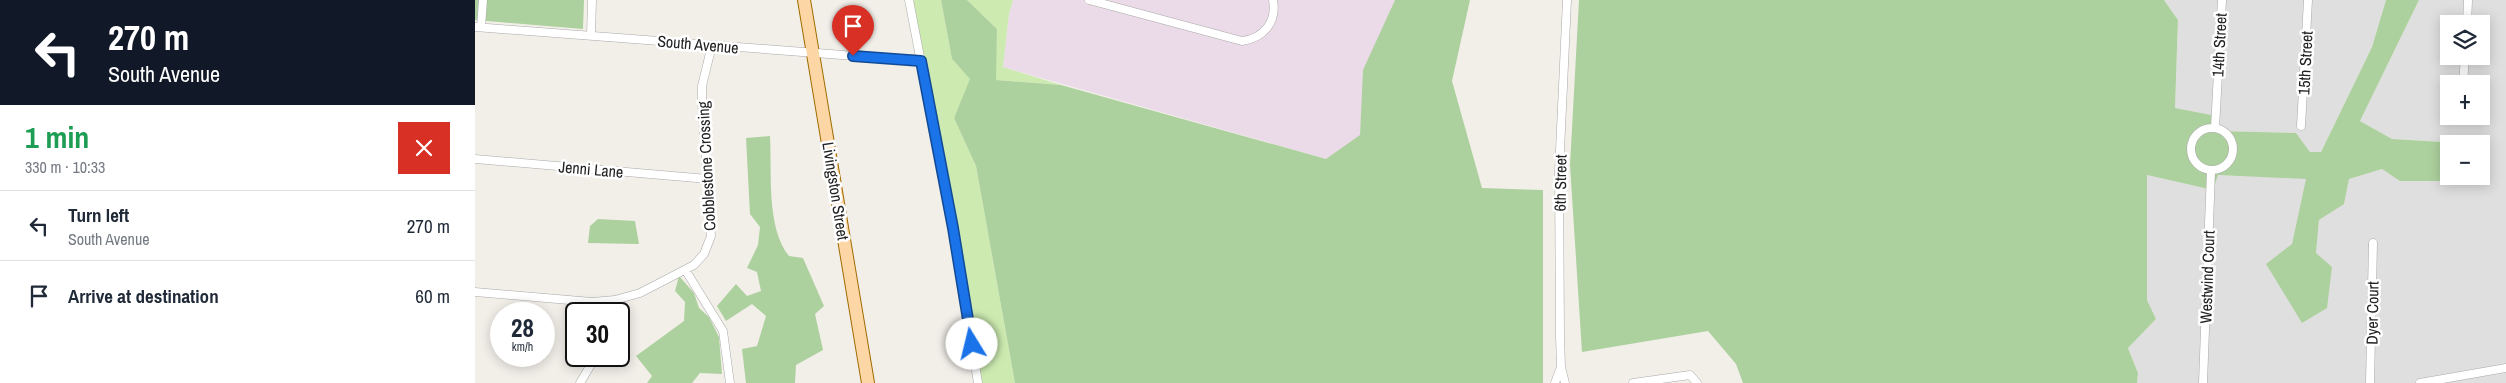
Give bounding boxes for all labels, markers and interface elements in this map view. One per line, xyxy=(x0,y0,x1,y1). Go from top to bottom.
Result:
pin xyxy=(832,5,874,56)
icon: arrive xyxy=(839,12,867,40)
street label: 14th Street xyxy=(2206,12,2232,78)
text: 270 m xyxy=(108,14,189,61)
map controls xyxy=(2440,15,2490,185)
button: layers xyxy=(2440,15,2490,65)
icon: left xyxy=(25,20,90,85)
street label: South Avenue xyxy=(656,29,740,59)
street label: 15th Street xyxy=(2292,30,2318,96)
text: South Avenue xyxy=(108,59,220,89)
button: + xyxy=(2440,75,2490,125)
street label: Cobblestone Crossing xyxy=(692,100,720,231)
text: 1 min xyxy=(25,117,89,157)
button: close xyxy=(398,122,450,174)
button: − xyxy=(2440,135,2490,185)
street label: Livingston Street xyxy=(817,140,855,242)
street label: 6th Street xyxy=(1549,154,1572,212)
street label: Jenni Lane xyxy=(558,155,624,183)
text: 330 m · 10:33 xyxy=(25,156,105,178)
text: Turn left xyxy=(68,202,129,228)
icon: left xyxy=(25,212,53,240)
text: 270 m xyxy=(407,213,450,239)
text: South Avenue xyxy=(68,228,150,250)
street label: Westwind Court xyxy=(2194,230,2220,324)
street label: Dyer Court xyxy=(2360,281,2384,345)
icon: arrive xyxy=(25,282,53,310)
text: Arrive at destination xyxy=(68,283,219,309)
text: 60 m xyxy=(415,283,450,309)
speed limit sign: 30 xyxy=(565,302,630,367)
text: 28 xyxy=(511,311,534,345)
position arrow xyxy=(945,317,997,369)
text: km/h xyxy=(512,339,533,355)

